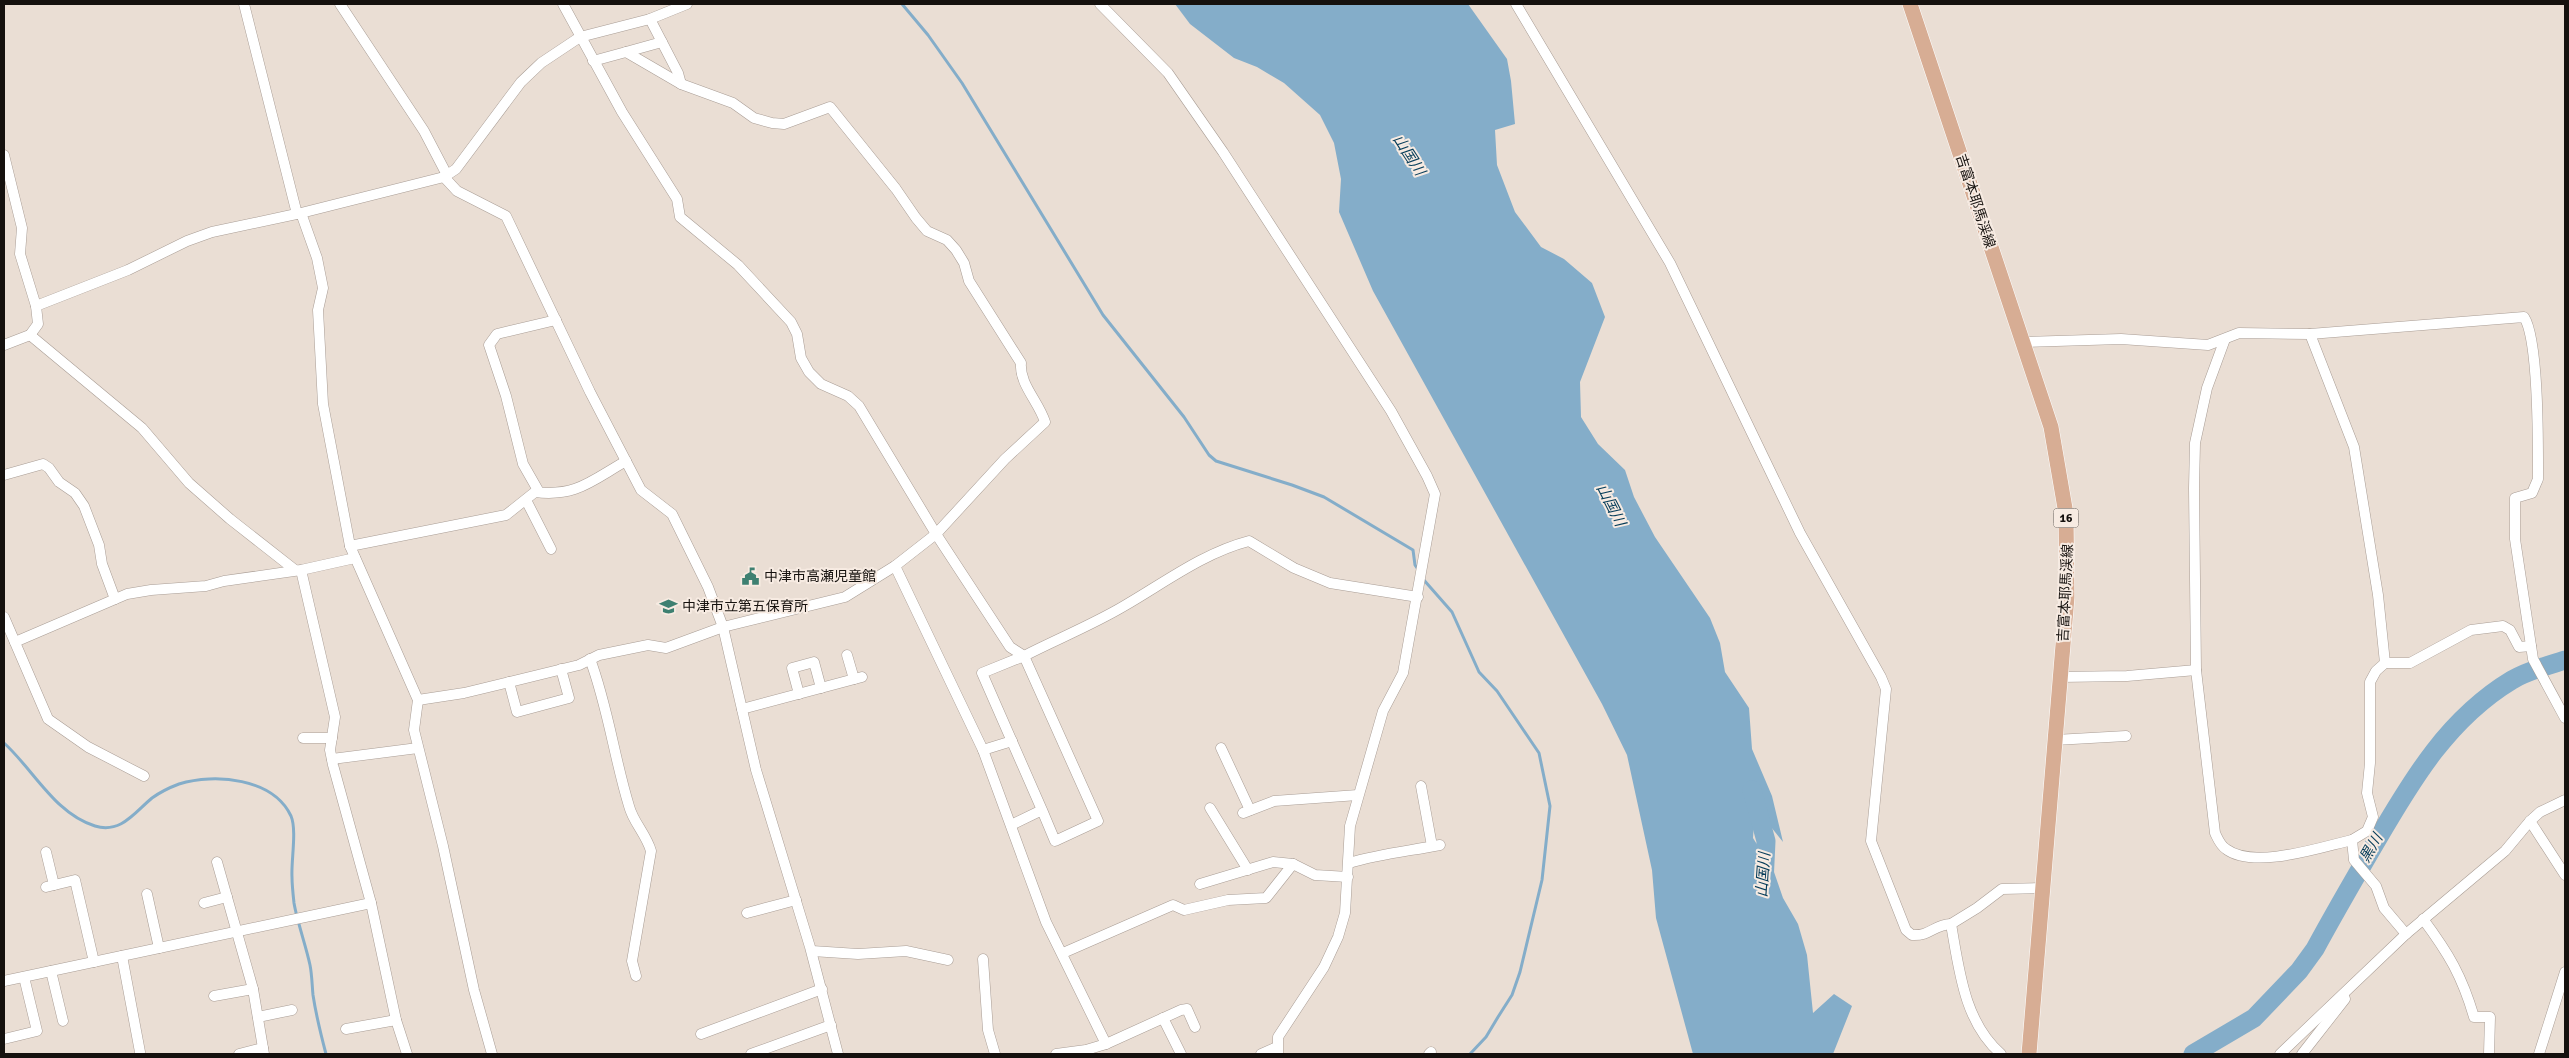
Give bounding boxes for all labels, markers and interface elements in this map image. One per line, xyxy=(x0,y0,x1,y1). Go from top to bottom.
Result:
water label: 山国川 xyxy=(1389,131,1430,180)
street label: 吉富本耶馬渓線 xyxy=(1952,152,1999,250)
water label: 山国川 xyxy=(1593,481,1630,531)
road number: 16 xyxy=(2054,508,2078,528)
street label: 吉富本耶馬渓線 xyxy=(2054,544,2077,642)
public building icon: 中津市高瀬児童館 xyxy=(740,566,760,586)
place label: 中津市高瀬児童館 xyxy=(764,568,876,585)
school or university icon: 中津市立第五保育所 xyxy=(658,596,678,616)
place label: 中津市立第五保育所 xyxy=(682,598,808,615)
water label: 黒川 xyxy=(2356,829,2387,865)
water label: 山国川 xyxy=(1752,850,1774,898)

